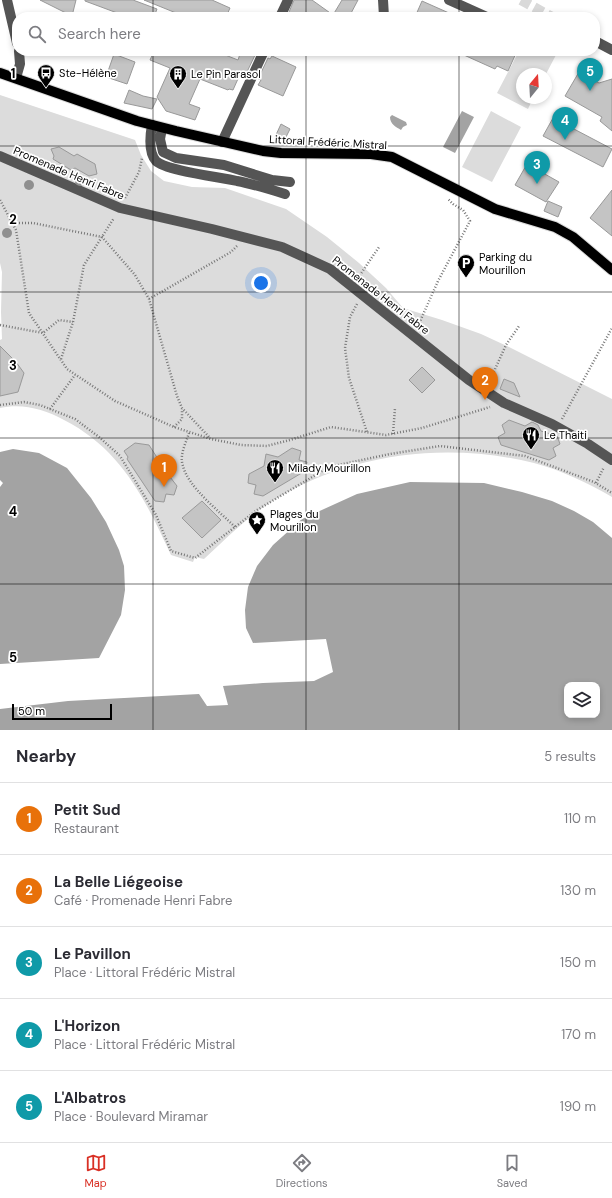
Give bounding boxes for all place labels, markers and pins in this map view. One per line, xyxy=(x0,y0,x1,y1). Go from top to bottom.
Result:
pin: 5 xyxy=(577,58,603,91)
bus stop icon: Ste-Hélène xyxy=(36,63,56,88)
building icon: Le Pin Parasol xyxy=(168,64,188,89)
place label: Ste-Hélène xyxy=(59,66,117,80)
place label: Le Pin Parasol xyxy=(191,67,261,81)
pin: 4 xyxy=(552,107,578,140)
pin: 3 xyxy=(524,151,550,184)
place label: Parking du Mourillon xyxy=(479,250,532,277)
parking icon: Parking du Mourillon xyxy=(456,253,476,278)
pin: 2 xyxy=(472,367,498,400)
restaurant icon: Le Thaiti xyxy=(521,425,541,450)
place label: Le Thaiti xyxy=(544,428,587,442)
pin: 1 xyxy=(151,454,177,487)
restaurant icon: Milady Mourillon xyxy=(265,458,285,483)
place label: Milady Mourillon xyxy=(288,461,371,475)
place label: Plages du Mourillon xyxy=(270,507,319,534)
place icon: Plages du Mourillon xyxy=(247,510,267,535)

